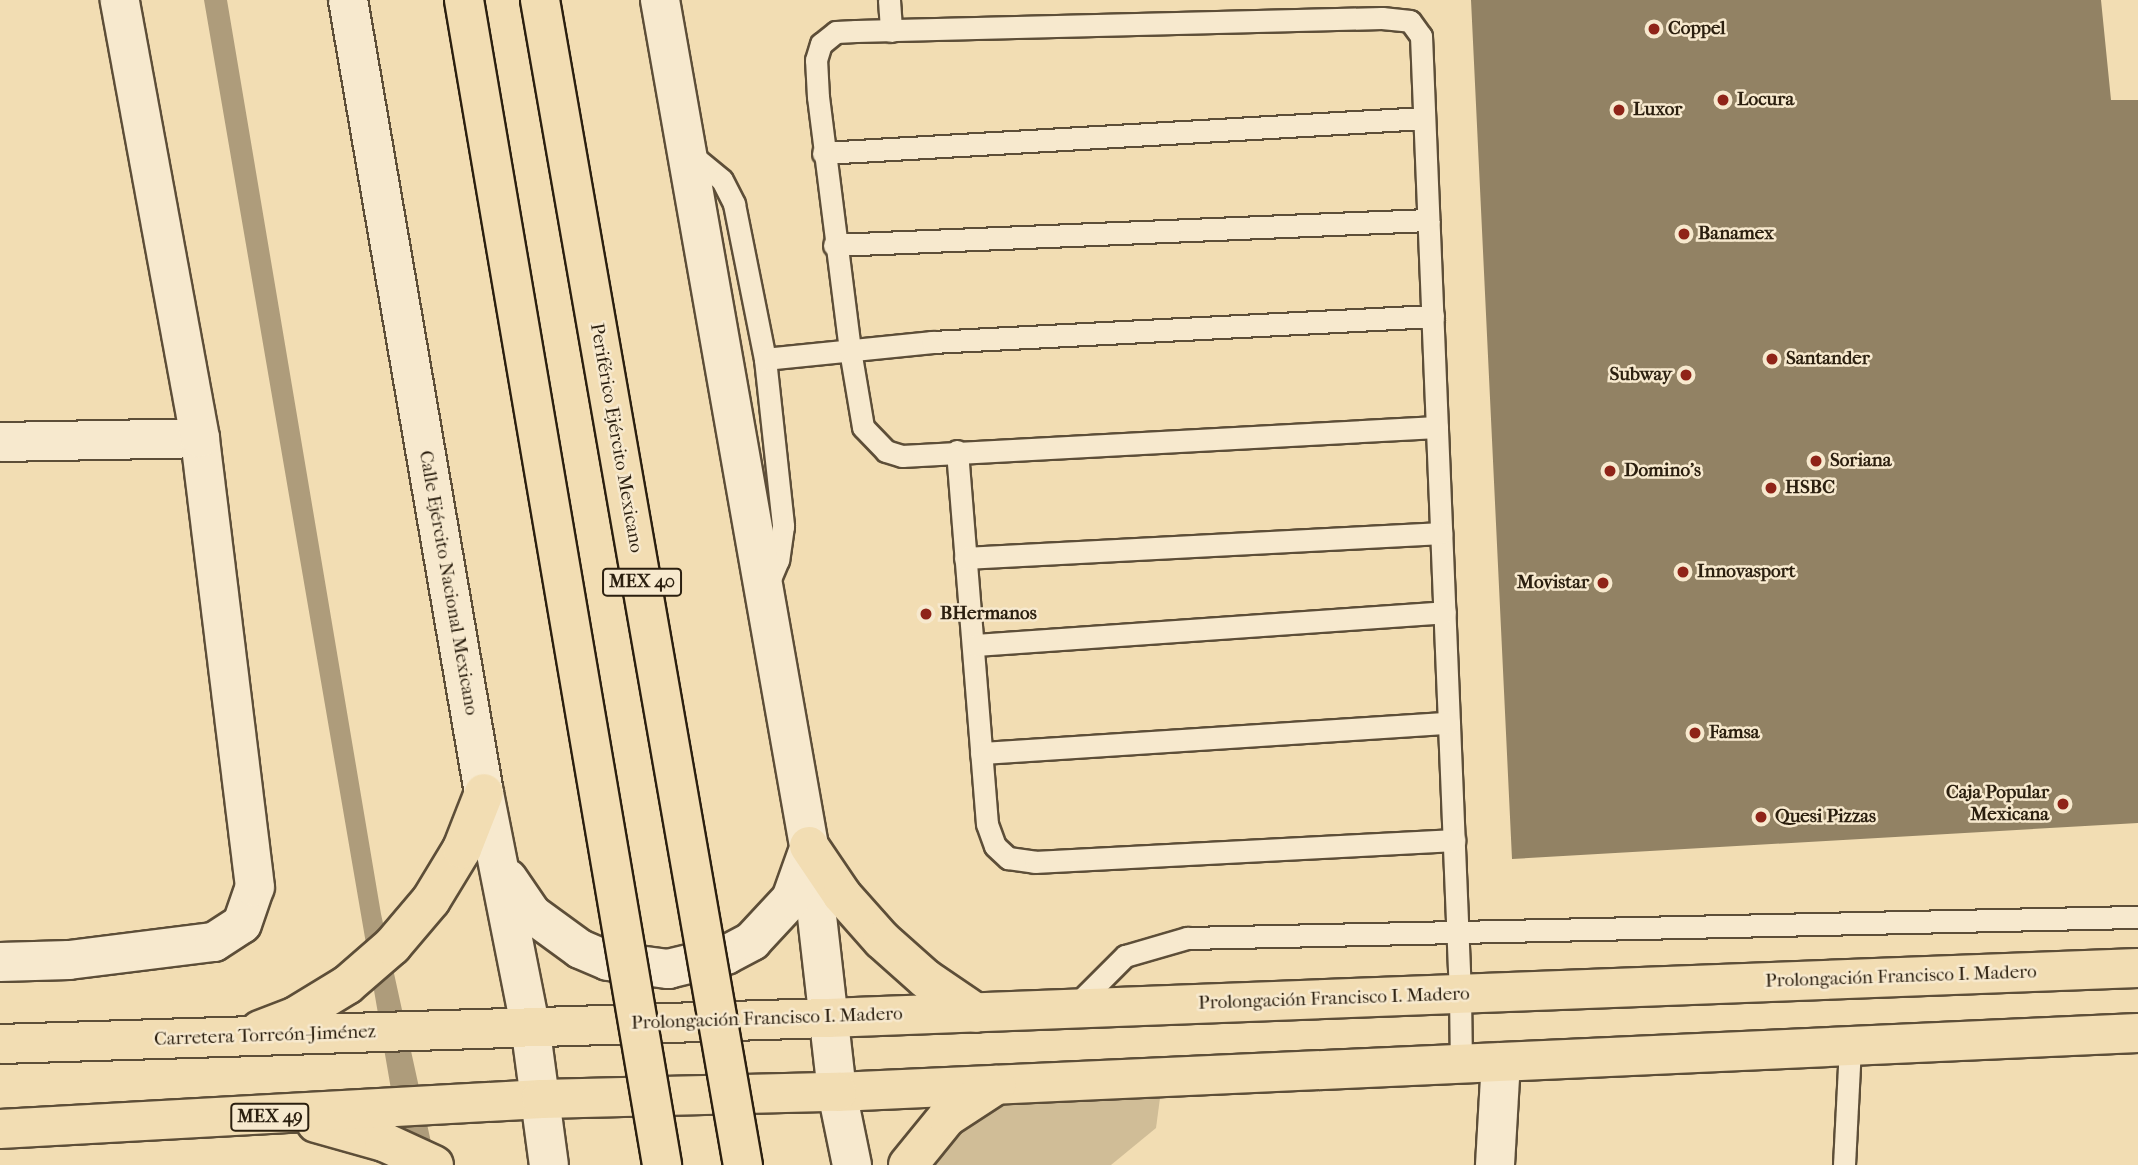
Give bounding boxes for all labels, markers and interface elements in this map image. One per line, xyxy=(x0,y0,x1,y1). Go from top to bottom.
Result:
place label: Coppel xyxy=(1668,18,1726,40)
marker: Coppel xyxy=(1646,21,1662,37)
place label: Locura xyxy=(1737,89,1794,111)
marker: Locura xyxy=(1715,92,1731,108)
place label: Luxor xyxy=(1633,99,1682,121)
marker: Luxor xyxy=(1611,102,1627,118)
place label: Banamex xyxy=(1698,223,1774,245)
marker: Banamex xyxy=(1676,226,1692,242)
street label: Periférico Ejército Mexicano xyxy=(585,321,647,555)
place label: Santander xyxy=(1786,348,1870,370)
marker: Santander xyxy=(1764,351,1780,367)
place label: Subway xyxy=(1609,364,1672,386)
marker: Subway xyxy=(1678,367,1694,383)
street label: Calle Ejército Nacional Mexicano xyxy=(413,449,483,717)
place label: Soriana xyxy=(1830,450,1892,472)
marker: Soriana xyxy=(1808,453,1824,469)
place label: Domino's xyxy=(1624,460,1701,482)
marker: Domino's xyxy=(1602,463,1618,479)
place label: HSBC xyxy=(1785,477,1835,499)
marker: HSBC xyxy=(1763,480,1779,496)
place label: Innovasport xyxy=(1697,561,1796,583)
marker: Innovasport xyxy=(1675,564,1691,580)
road number: MEX 40 xyxy=(602,568,682,596)
place label: Movistar xyxy=(1517,572,1589,594)
marker: Movistar xyxy=(1595,575,1611,591)
place label: BHermanos xyxy=(940,603,1037,625)
marker: BHermanos xyxy=(918,606,934,622)
place label: Famsa xyxy=(1709,722,1759,744)
marker: Famsa xyxy=(1687,725,1703,741)
place label: Caja Popular Mexicana xyxy=(1946,782,2049,826)
marker: Caja Popular Mexicana xyxy=(2055,796,2071,812)
place label: Quesi Pizzas xyxy=(1775,806,1876,828)
marker: Quesi Pizzas xyxy=(1753,809,1769,825)
street label: Prolongación Francisco I. Madero xyxy=(1765,961,2037,993)
street label: Prolongación Francisco I. Madero xyxy=(1198,983,1470,1015)
street label: Prolongación Francisco I. Madero xyxy=(631,1003,903,1035)
street label: Carretera Torreón-Jiménez xyxy=(154,1021,376,1051)
road number: MEX 49 xyxy=(230,1102,310,1132)

